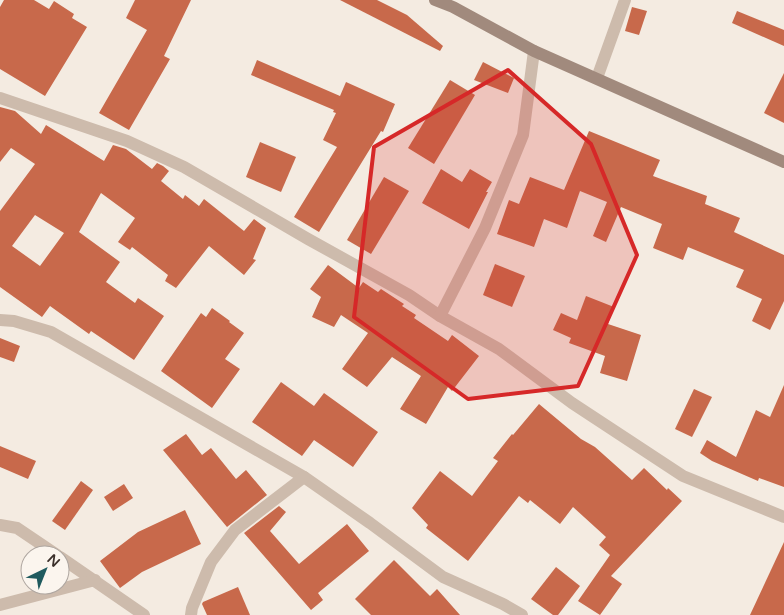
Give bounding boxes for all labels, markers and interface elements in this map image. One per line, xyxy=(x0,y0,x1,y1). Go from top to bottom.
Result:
north arrow xyxy=(20,545,70,595)
text: N xyxy=(44,551,63,571)

